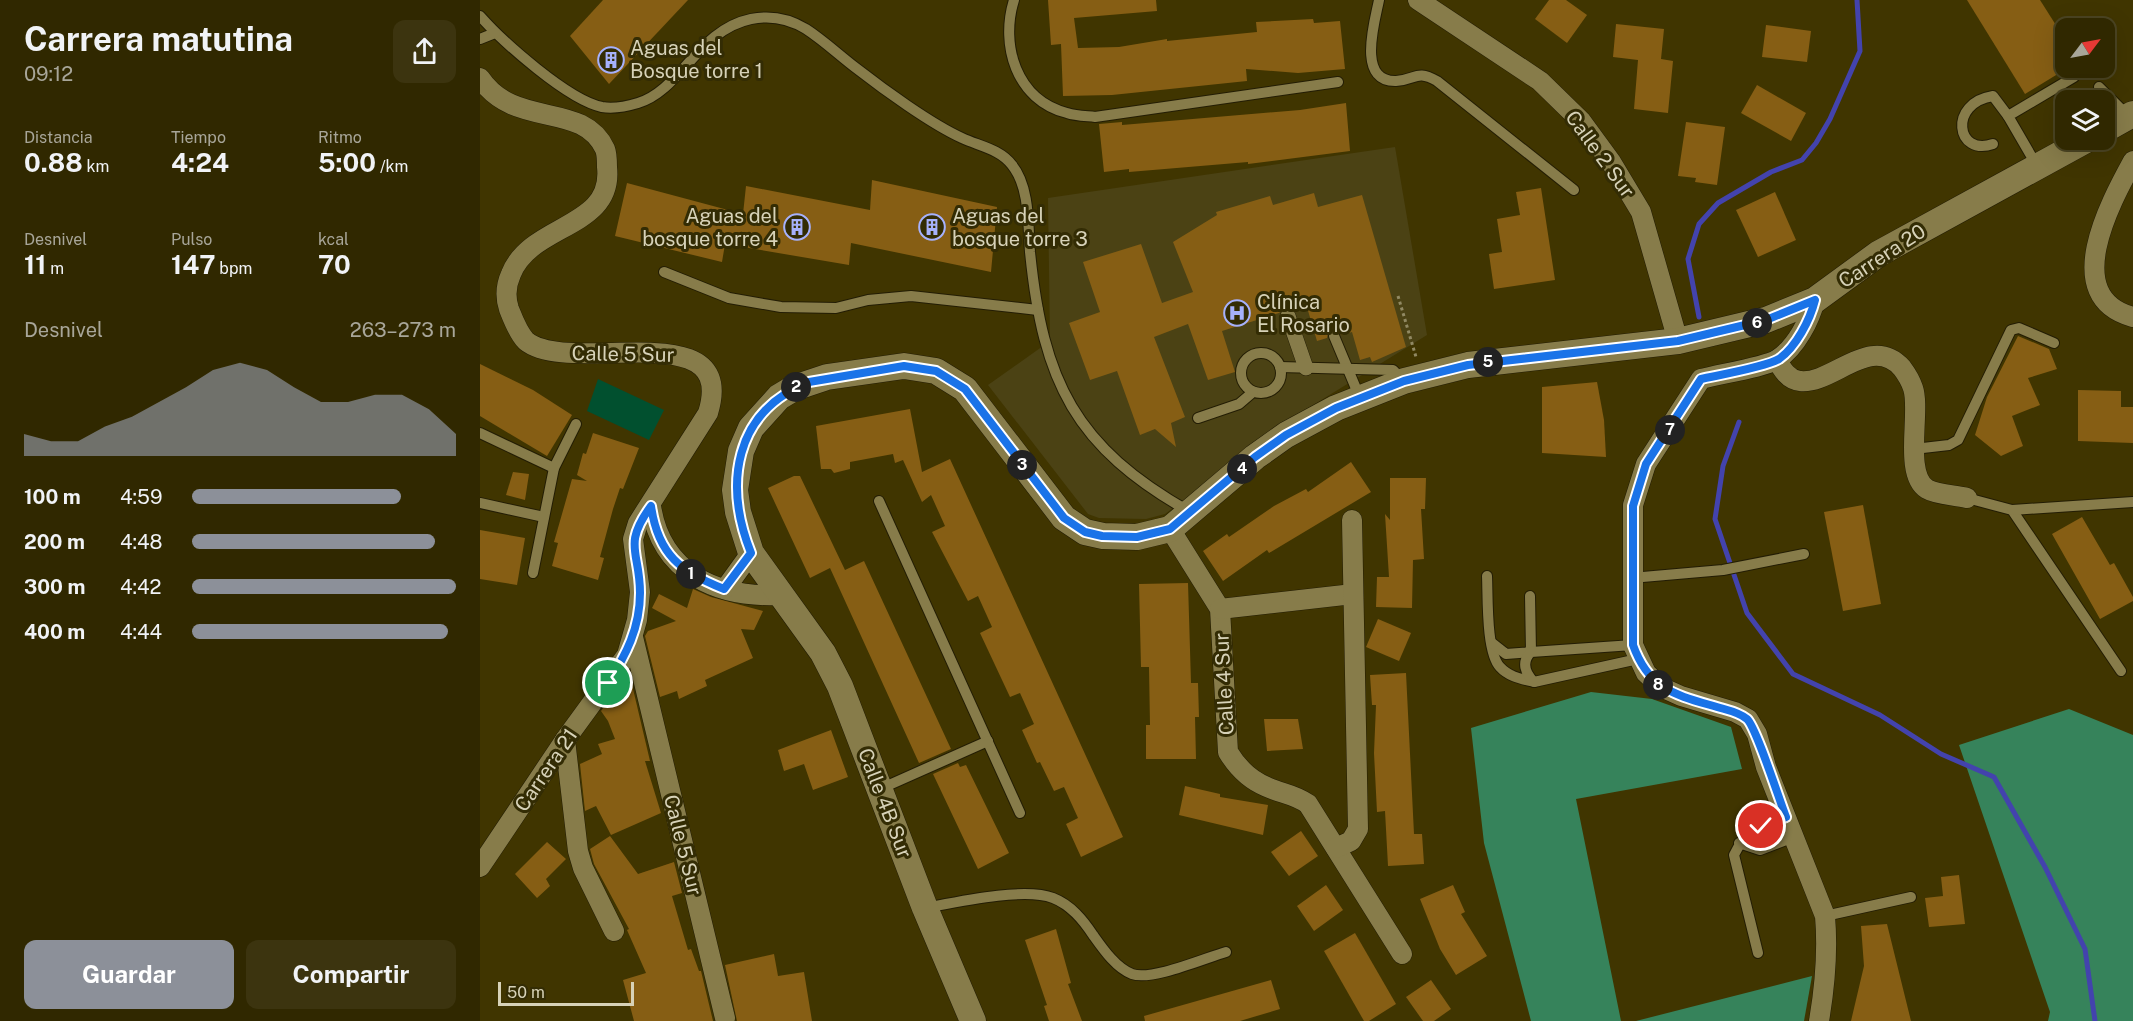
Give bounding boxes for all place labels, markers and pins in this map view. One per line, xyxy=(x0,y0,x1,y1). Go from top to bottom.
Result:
place label: Aguas del Bosque torre 1 xyxy=(630,36,763,83)
building icon: Aguas del Bosque torre 1 xyxy=(596,45,626,75)
place label: Aguas del bosque torre 4 xyxy=(642,204,778,251)
place label: Aguas del bosque torre 3 xyxy=(952,204,1088,251)
building icon: Aguas del bosque torre 4 xyxy=(782,212,812,242)
building icon: Aguas del bosque torre 3 xyxy=(917,212,947,242)
place label: Clínica El Rosario xyxy=(1257,290,1350,337)
hospital icon: Clínica El Rosario xyxy=(1222,298,1252,328)
pin: 6 xyxy=(1742,308,1772,338)
pin: 5 xyxy=(1473,347,1503,377)
pin: 2 xyxy=(781,372,811,402)
pin: 7 xyxy=(1655,415,1685,445)
pin: 3 xyxy=(1007,450,1037,480)
pin: 4 xyxy=(1227,454,1257,484)
pin: 1 xyxy=(676,559,706,589)
pin xyxy=(582,657,633,708)
pin: 8 xyxy=(1643,670,1673,700)
pin xyxy=(1735,800,1786,851)

